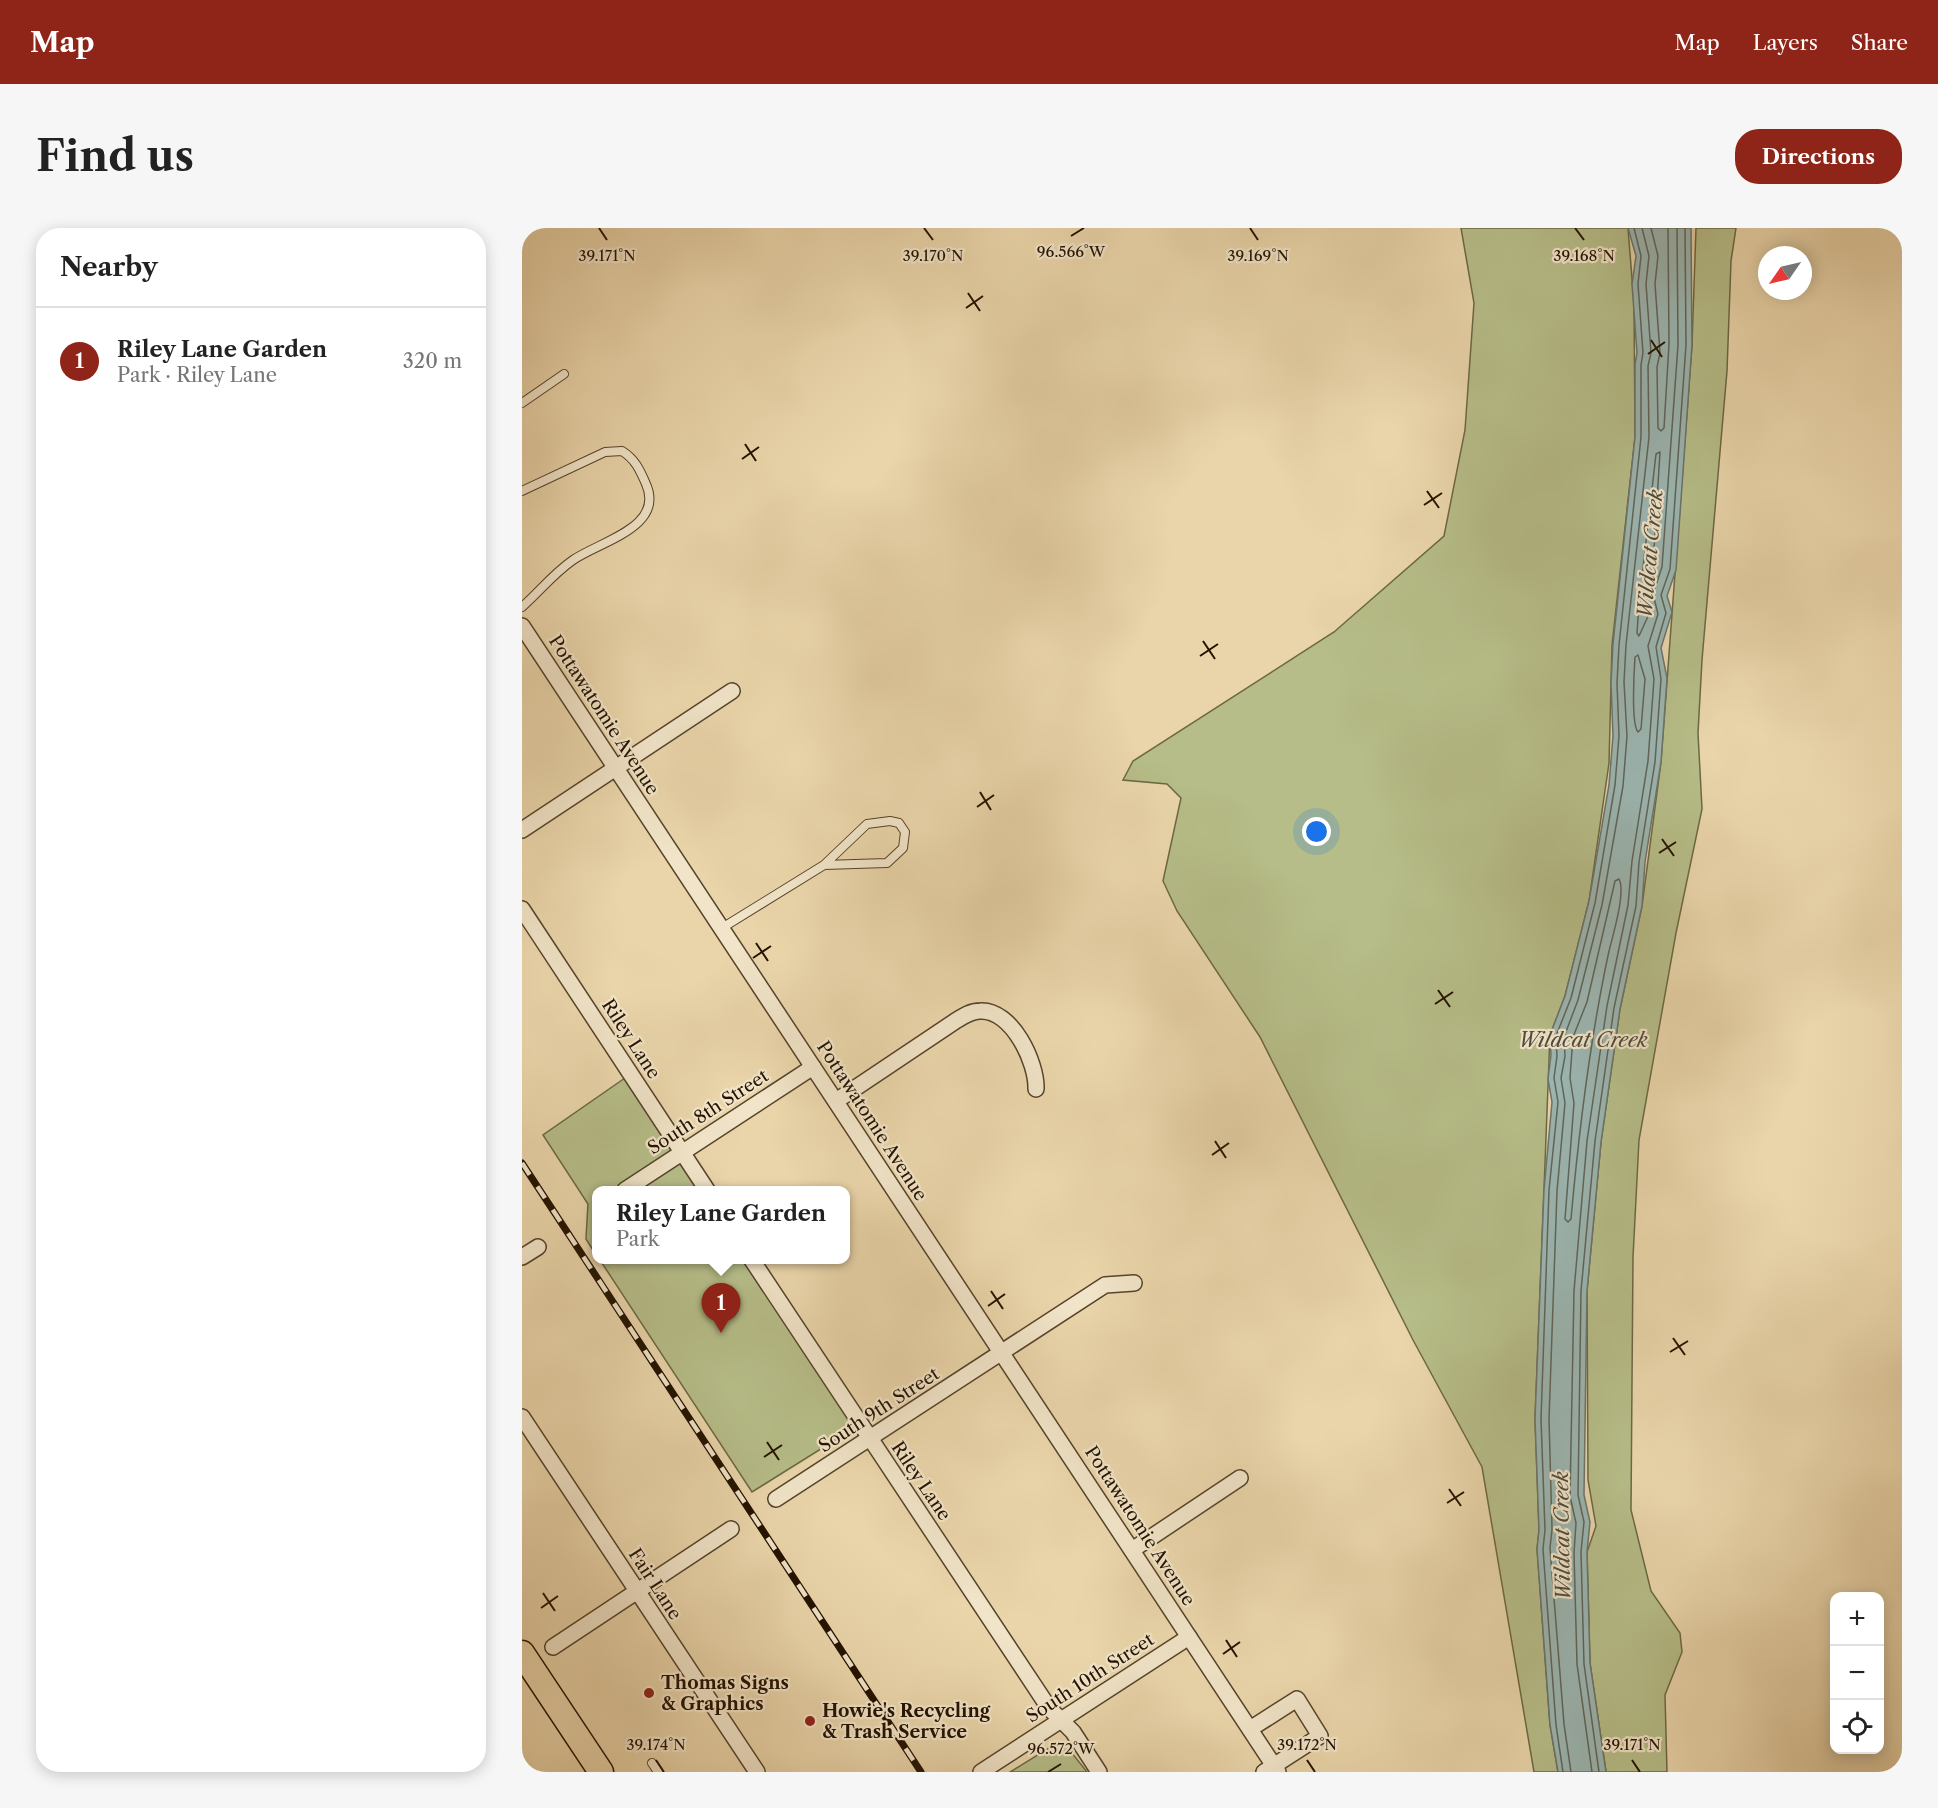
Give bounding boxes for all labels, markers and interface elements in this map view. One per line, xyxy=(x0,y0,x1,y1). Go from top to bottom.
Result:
text: Map xyxy=(30,25,94,59)
text: Map xyxy=(1675,30,1720,55)
text: Layers xyxy=(1753,30,1818,55)
text: Share xyxy=(1851,30,1908,55)
button: Directions xyxy=(1735,129,1902,184)
text: Find us xyxy=(36,130,194,182)
text: 96.566°W xyxy=(1037,242,1106,261)
text: 39.171°N xyxy=(578,246,636,265)
text: 39.170°N xyxy=(903,246,963,265)
text: 39.169°N xyxy=(1227,246,1289,265)
text: 39.168°N xyxy=(1553,246,1615,265)
north arrow xyxy=(1758,246,1812,300)
text: Nearby xyxy=(60,251,158,283)
text: Riley Lane Garden xyxy=(117,336,327,363)
text: 1 xyxy=(75,349,84,373)
text: 320 m xyxy=(403,349,462,373)
text: Park · Riley Lane xyxy=(117,363,277,387)
water label: Wildcat Creek xyxy=(1632,488,1668,620)
street label: Pottawatomie Avenue xyxy=(544,631,664,799)
your location xyxy=(1302,817,1331,846)
street label: Riley Lane xyxy=(597,995,665,1083)
water label: Wildcat Creek xyxy=(1518,1028,1648,1052)
street label: Pottawatomie Avenue xyxy=(812,1037,932,1205)
street label: South 8th Street xyxy=(644,1064,773,1159)
popup xyxy=(592,1186,850,1264)
text: Riley Lane Garden xyxy=(616,1200,826,1227)
text: Park xyxy=(616,1227,659,1251)
pin: 1 xyxy=(702,1284,740,1333)
street label: South 9th Street xyxy=(815,1362,944,1457)
street label: Riley Lane xyxy=(887,1437,955,1525)
street label: Pottawatomie Avenue xyxy=(1080,1442,1200,1610)
water label: Wildcat Creek xyxy=(1549,1470,1575,1601)
street label: Fair Lane xyxy=(624,1544,686,1624)
map controls xyxy=(1830,1592,1884,1754)
button: + xyxy=(1830,1592,1884,1646)
street label: South 10th Street xyxy=(1022,1628,1158,1727)
button: − xyxy=(1830,1646,1884,1700)
place label: Thomas Signs & Graphics xyxy=(661,1672,789,1715)
marker: Thomas Signs & Graphics xyxy=(642,1686,656,1700)
place label: Howie's Recycling & Trash Service xyxy=(822,1700,991,1743)
button: locate xyxy=(1830,1700,1884,1754)
marker: Howie's Recycling & Trash Service xyxy=(803,1714,817,1728)
text: 39.174°N xyxy=(626,1735,686,1754)
text: 39.172°N xyxy=(1277,1735,1337,1754)
text: 39.171°N xyxy=(1603,1735,1661,1754)
text: 96.572°W xyxy=(1027,1739,1095,1758)

